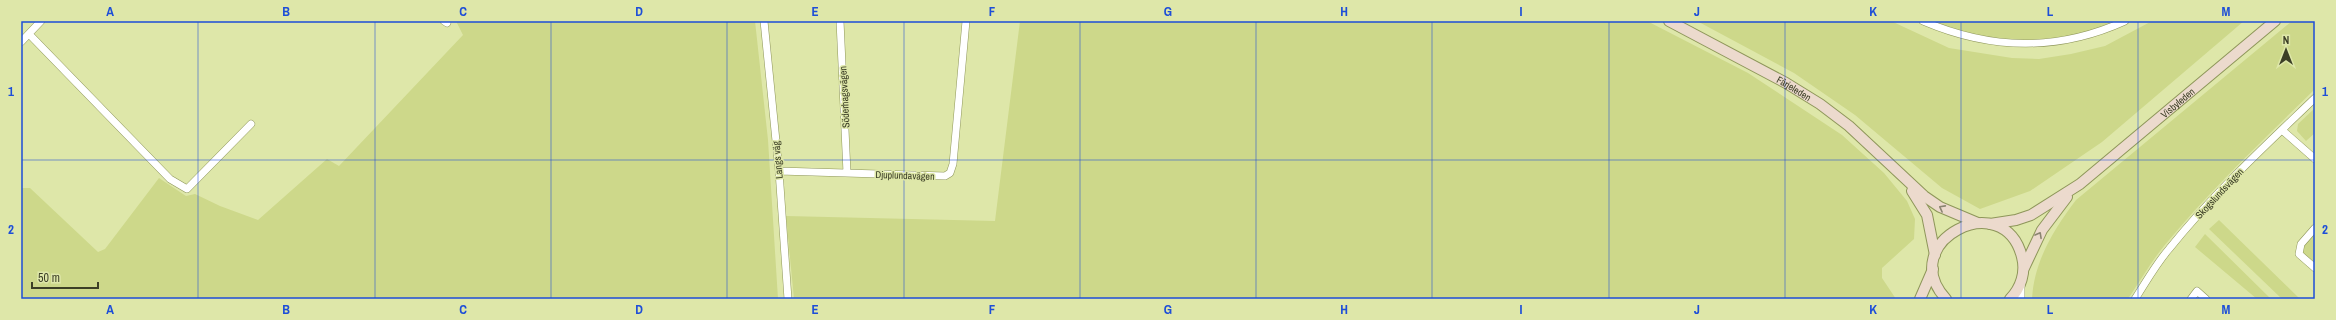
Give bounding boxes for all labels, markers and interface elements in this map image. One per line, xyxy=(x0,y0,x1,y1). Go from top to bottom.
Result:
text: A xyxy=(106,3,114,20)
text: B xyxy=(282,3,290,20)
text: C xyxy=(459,3,467,20)
text: D xyxy=(635,3,643,20)
text: E xyxy=(811,3,819,20)
text: F xyxy=(989,3,996,20)
text: G xyxy=(1164,3,1172,20)
text: H xyxy=(1340,3,1348,20)
text: I xyxy=(1520,3,1523,20)
text: J xyxy=(1694,3,1700,20)
text: K xyxy=(1869,3,1877,20)
text: L xyxy=(2047,3,2054,20)
text: M xyxy=(2222,3,2231,20)
north arrow xyxy=(2266,30,2306,70)
text: N xyxy=(2283,33,2289,47)
street label: Söderhagsvägen xyxy=(836,66,853,128)
street label: Färjeleden xyxy=(1774,73,1814,104)
text: 1 xyxy=(8,83,14,100)
text: 1 xyxy=(2322,83,2328,100)
street label: Visbyleden xyxy=(2158,85,2197,121)
street label: Langs väg xyxy=(769,140,786,179)
street label: Skogslundsvägen xyxy=(2193,165,2246,221)
street label: Djuplundavägen xyxy=(875,168,935,183)
one-way arrow xyxy=(1939,205,1946,213)
text: 2 xyxy=(8,221,14,238)
text: 2 xyxy=(2322,221,2328,238)
one-way arrow xyxy=(2034,232,2041,239)
scale bar xyxy=(32,264,98,290)
text: 50 m xyxy=(38,270,60,286)
text: A xyxy=(106,301,114,318)
text: B xyxy=(282,301,290,318)
text: C xyxy=(459,301,467,318)
text: D xyxy=(635,301,643,318)
text: E xyxy=(811,301,819,318)
text: F xyxy=(989,301,996,318)
text: G xyxy=(1164,301,1172,318)
text: H xyxy=(1340,301,1348,318)
text: I xyxy=(1520,301,1523,318)
text: J xyxy=(1694,301,1700,318)
text: K xyxy=(1869,301,1877,318)
text: L xyxy=(2047,301,2054,318)
text: M xyxy=(2222,301,2231,318)

